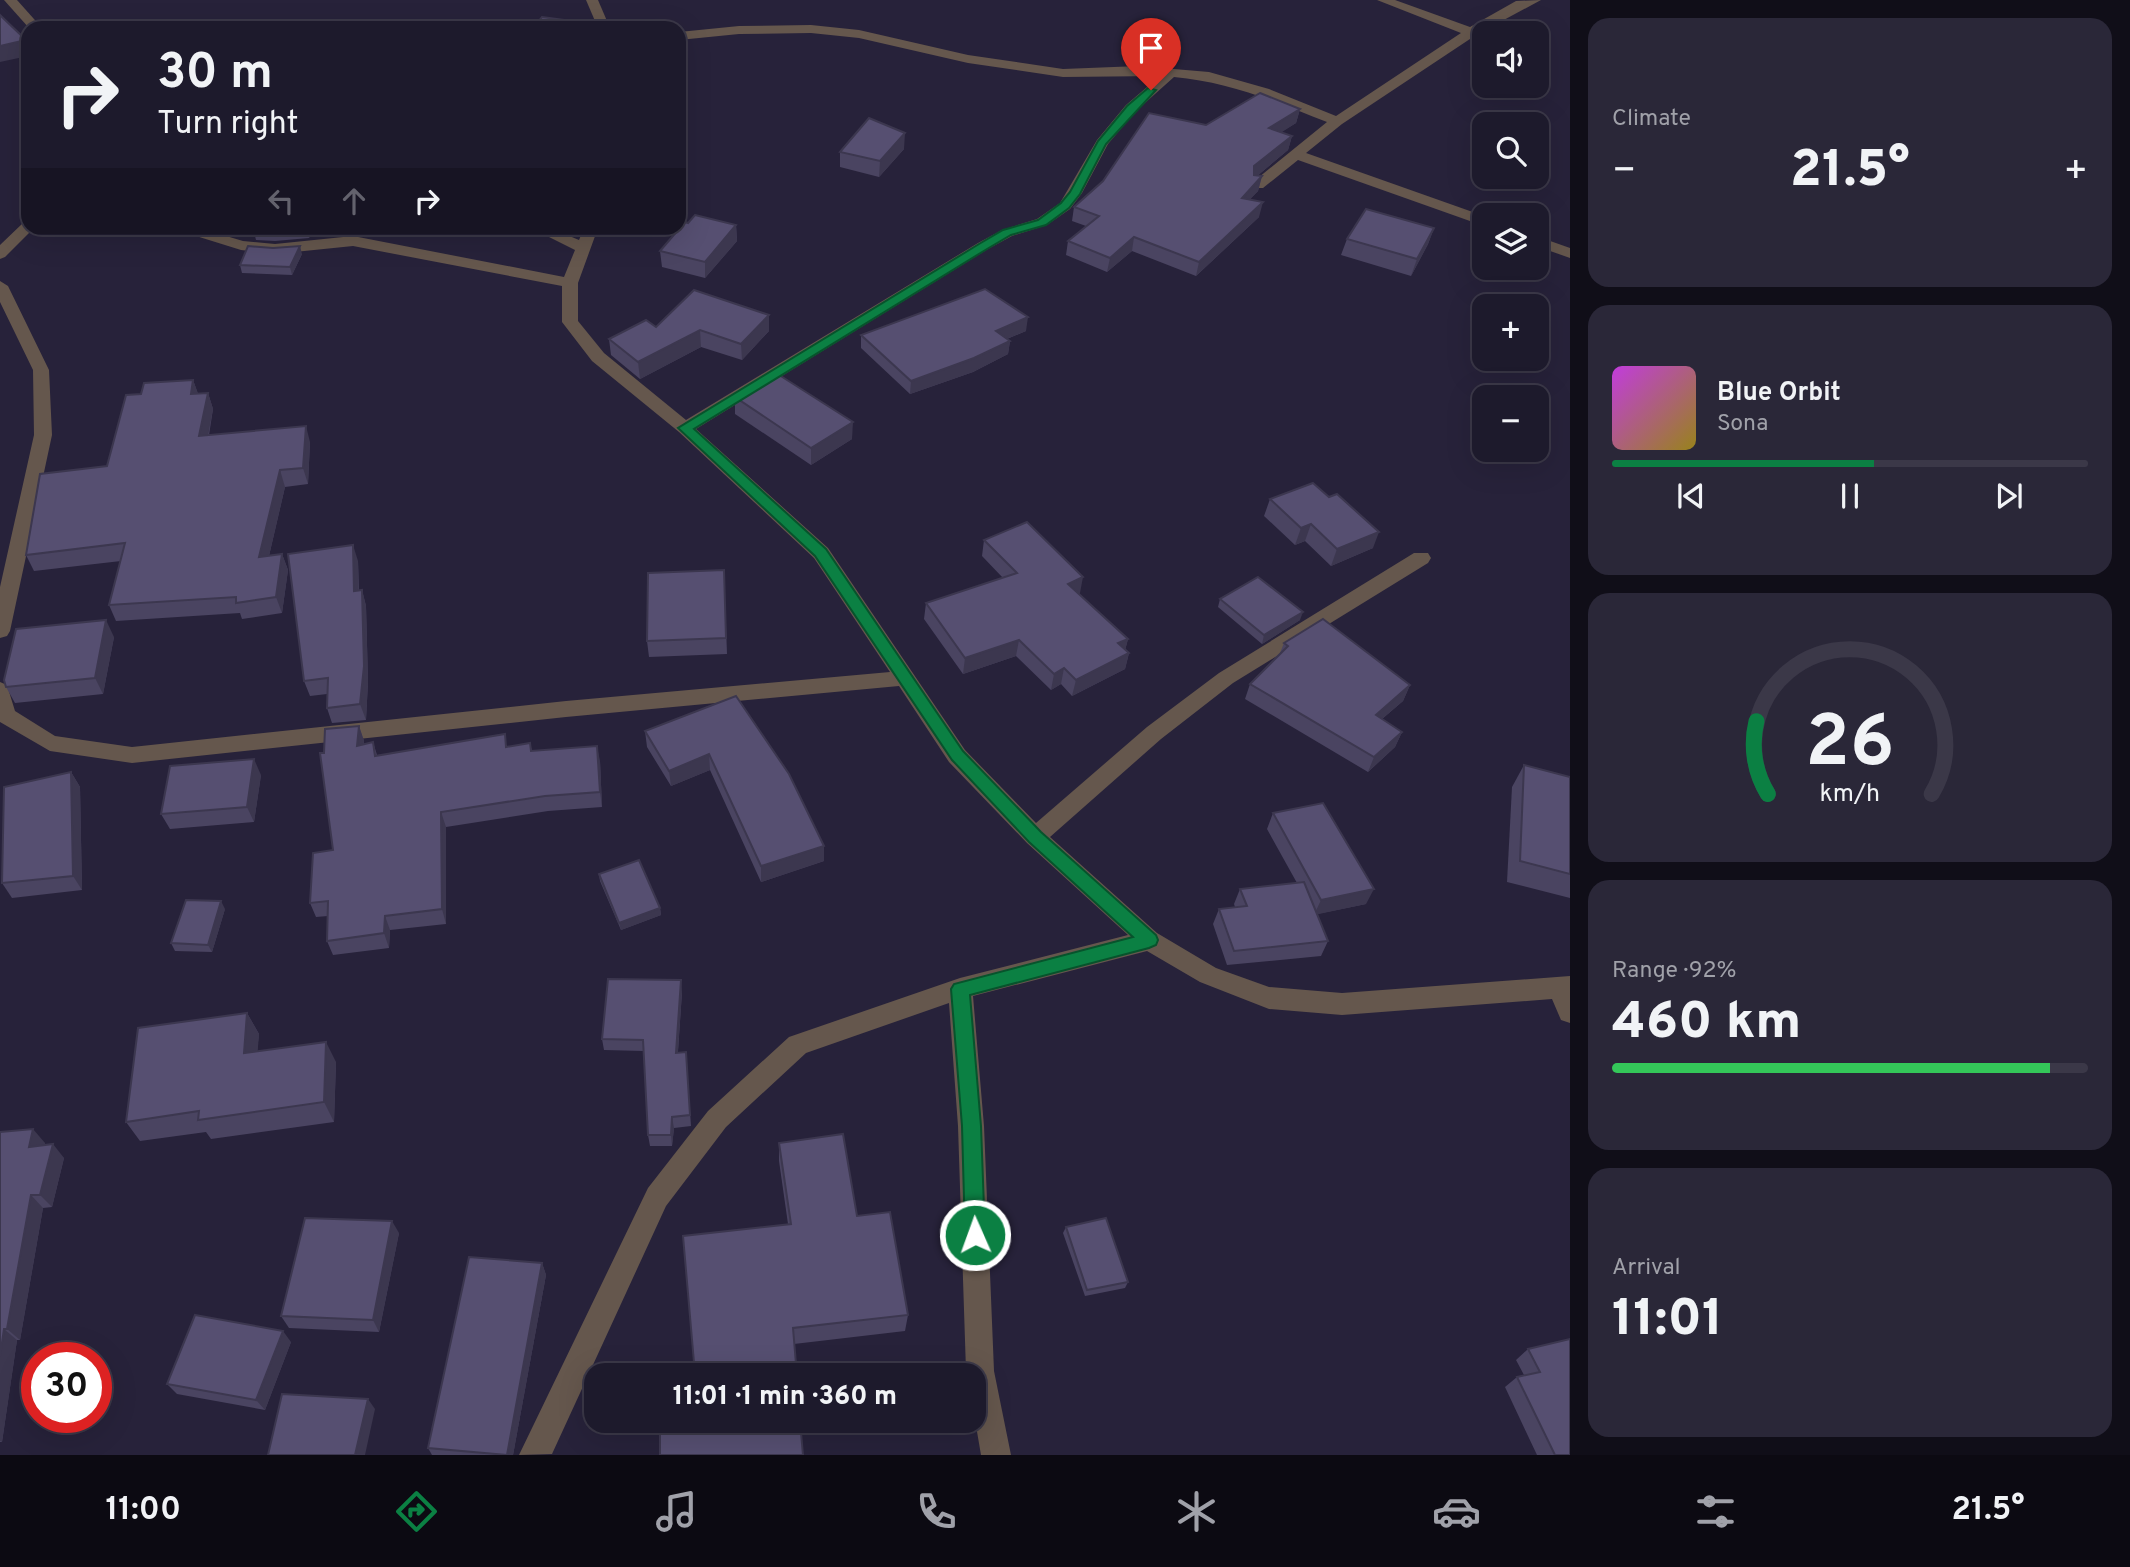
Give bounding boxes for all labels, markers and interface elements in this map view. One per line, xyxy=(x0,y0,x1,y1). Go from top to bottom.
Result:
pin xyxy=(1121,18,1181,90)
map controls xyxy=(1472,21,1549,462)
button: sound xyxy=(1472,21,1549,98)
icon: arrive xyxy=(1132,29,1170,67)
text: 30 m xyxy=(157,44,273,106)
icon: right xyxy=(42,49,133,140)
text: Turn right xyxy=(157,105,299,145)
text: Climate xyxy=(1612,105,1691,134)
button: search xyxy=(1472,112,1549,189)
text: 21.5° xyxy=(1790,139,1910,205)
text: − xyxy=(1612,148,1637,197)
text: + xyxy=(2063,148,2088,197)
icon: left xyxy=(262,182,300,220)
icon: ahead xyxy=(335,182,373,220)
icon: right xyxy=(408,182,446,220)
button: layers xyxy=(1472,203,1549,280)
button: + xyxy=(1472,294,1549,371)
text: Blue Orbit xyxy=(1717,377,1841,410)
button: − xyxy=(1472,385,1549,462)
text: Sona xyxy=(1717,410,1768,439)
icon: previous xyxy=(1672,477,1710,515)
icon: pause xyxy=(1831,477,1869,515)
icon: next xyxy=(1990,477,2028,515)
text: 26 xyxy=(1805,700,1895,792)
text: km/h xyxy=(1820,778,1880,810)
text: Range · 92% xyxy=(1612,957,1737,986)
text: 460 km xyxy=(1612,991,1801,1057)
position arrow xyxy=(938,1198,1012,1272)
text: Arrival xyxy=(1612,1254,1681,1283)
text: 11:01 xyxy=(1612,1288,1723,1354)
speed limit sign: 30 xyxy=(21,1342,112,1433)
text: 11:01 · 1 min · 360 m xyxy=(673,1381,897,1414)
icon: directions xyxy=(392,1487,441,1536)
icon: music xyxy=(652,1487,701,1536)
icon: phone xyxy=(912,1487,961,1536)
icon: climate xyxy=(1172,1487,1221,1536)
icon: car xyxy=(1432,1487,1481,1536)
icon: filters xyxy=(1691,1487,1740,1536)
text: 11:00 xyxy=(105,1491,181,1531)
text: 21.5° xyxy=(1951,1491,2025,1531)

